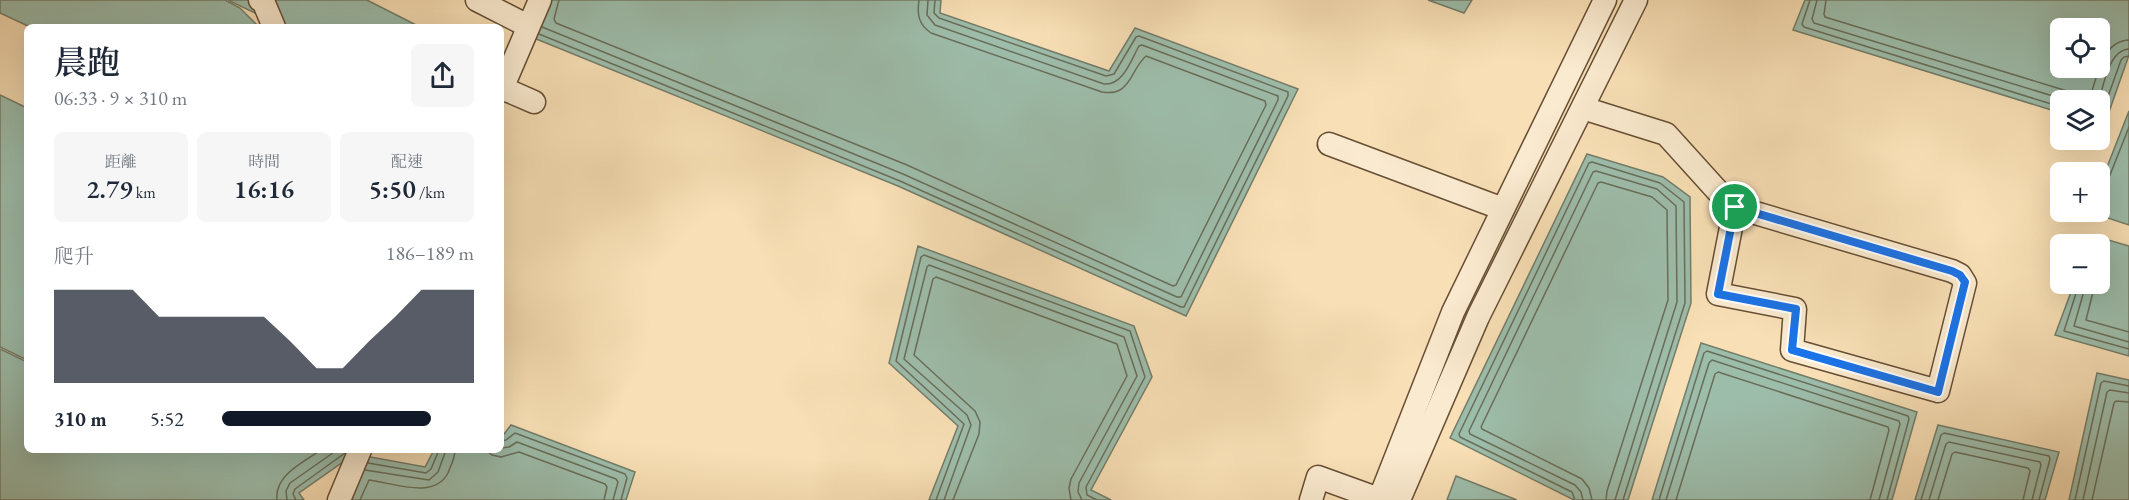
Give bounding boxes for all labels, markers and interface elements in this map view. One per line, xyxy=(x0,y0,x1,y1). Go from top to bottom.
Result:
map controls xyxy=(2050,18,2110,294)
button: locate xyxy=(2050,18,2110,78)
text: 晨跑 xyxy=(54,41,120,84)
button: share xyxy=(411,44,474,107)
text: 06:33 · 9 × 310 m xyxy=(54,85,187,111)
button: layers xyxy=(2050,90,2110,150)
text: 距離 xyxy=(105,151,137,172)
text: 時間 xyxy=(248,151,280,172)
text: 配速 xyxy=(391,151,423,172)
button: + xyxy=(2050,162,2110,222)
text: 2.79 xyxy=(86,172,133,206)
text: 16:16 xyxy=(234,172,294,206)
text: 5:50 xyxy=(369,172,416,206)
pin xyxy=(1709,181,1760,232)
text: km xyxy=(133,182,156,203)
text: /km xyxy=(416,182,445,203)
icon: arrive xyxy=(1718,190,1751,223)
button: − xyxy=(2050,234,2110,294)
text: 186–189 m xyxy=(386,240,474,266)
text: 爬升 xyxy=(54,243,94,269)
text: 310 m xyxy=(54,406,107,432)
text: 5:52 xyxy=(150,406,184,432)

